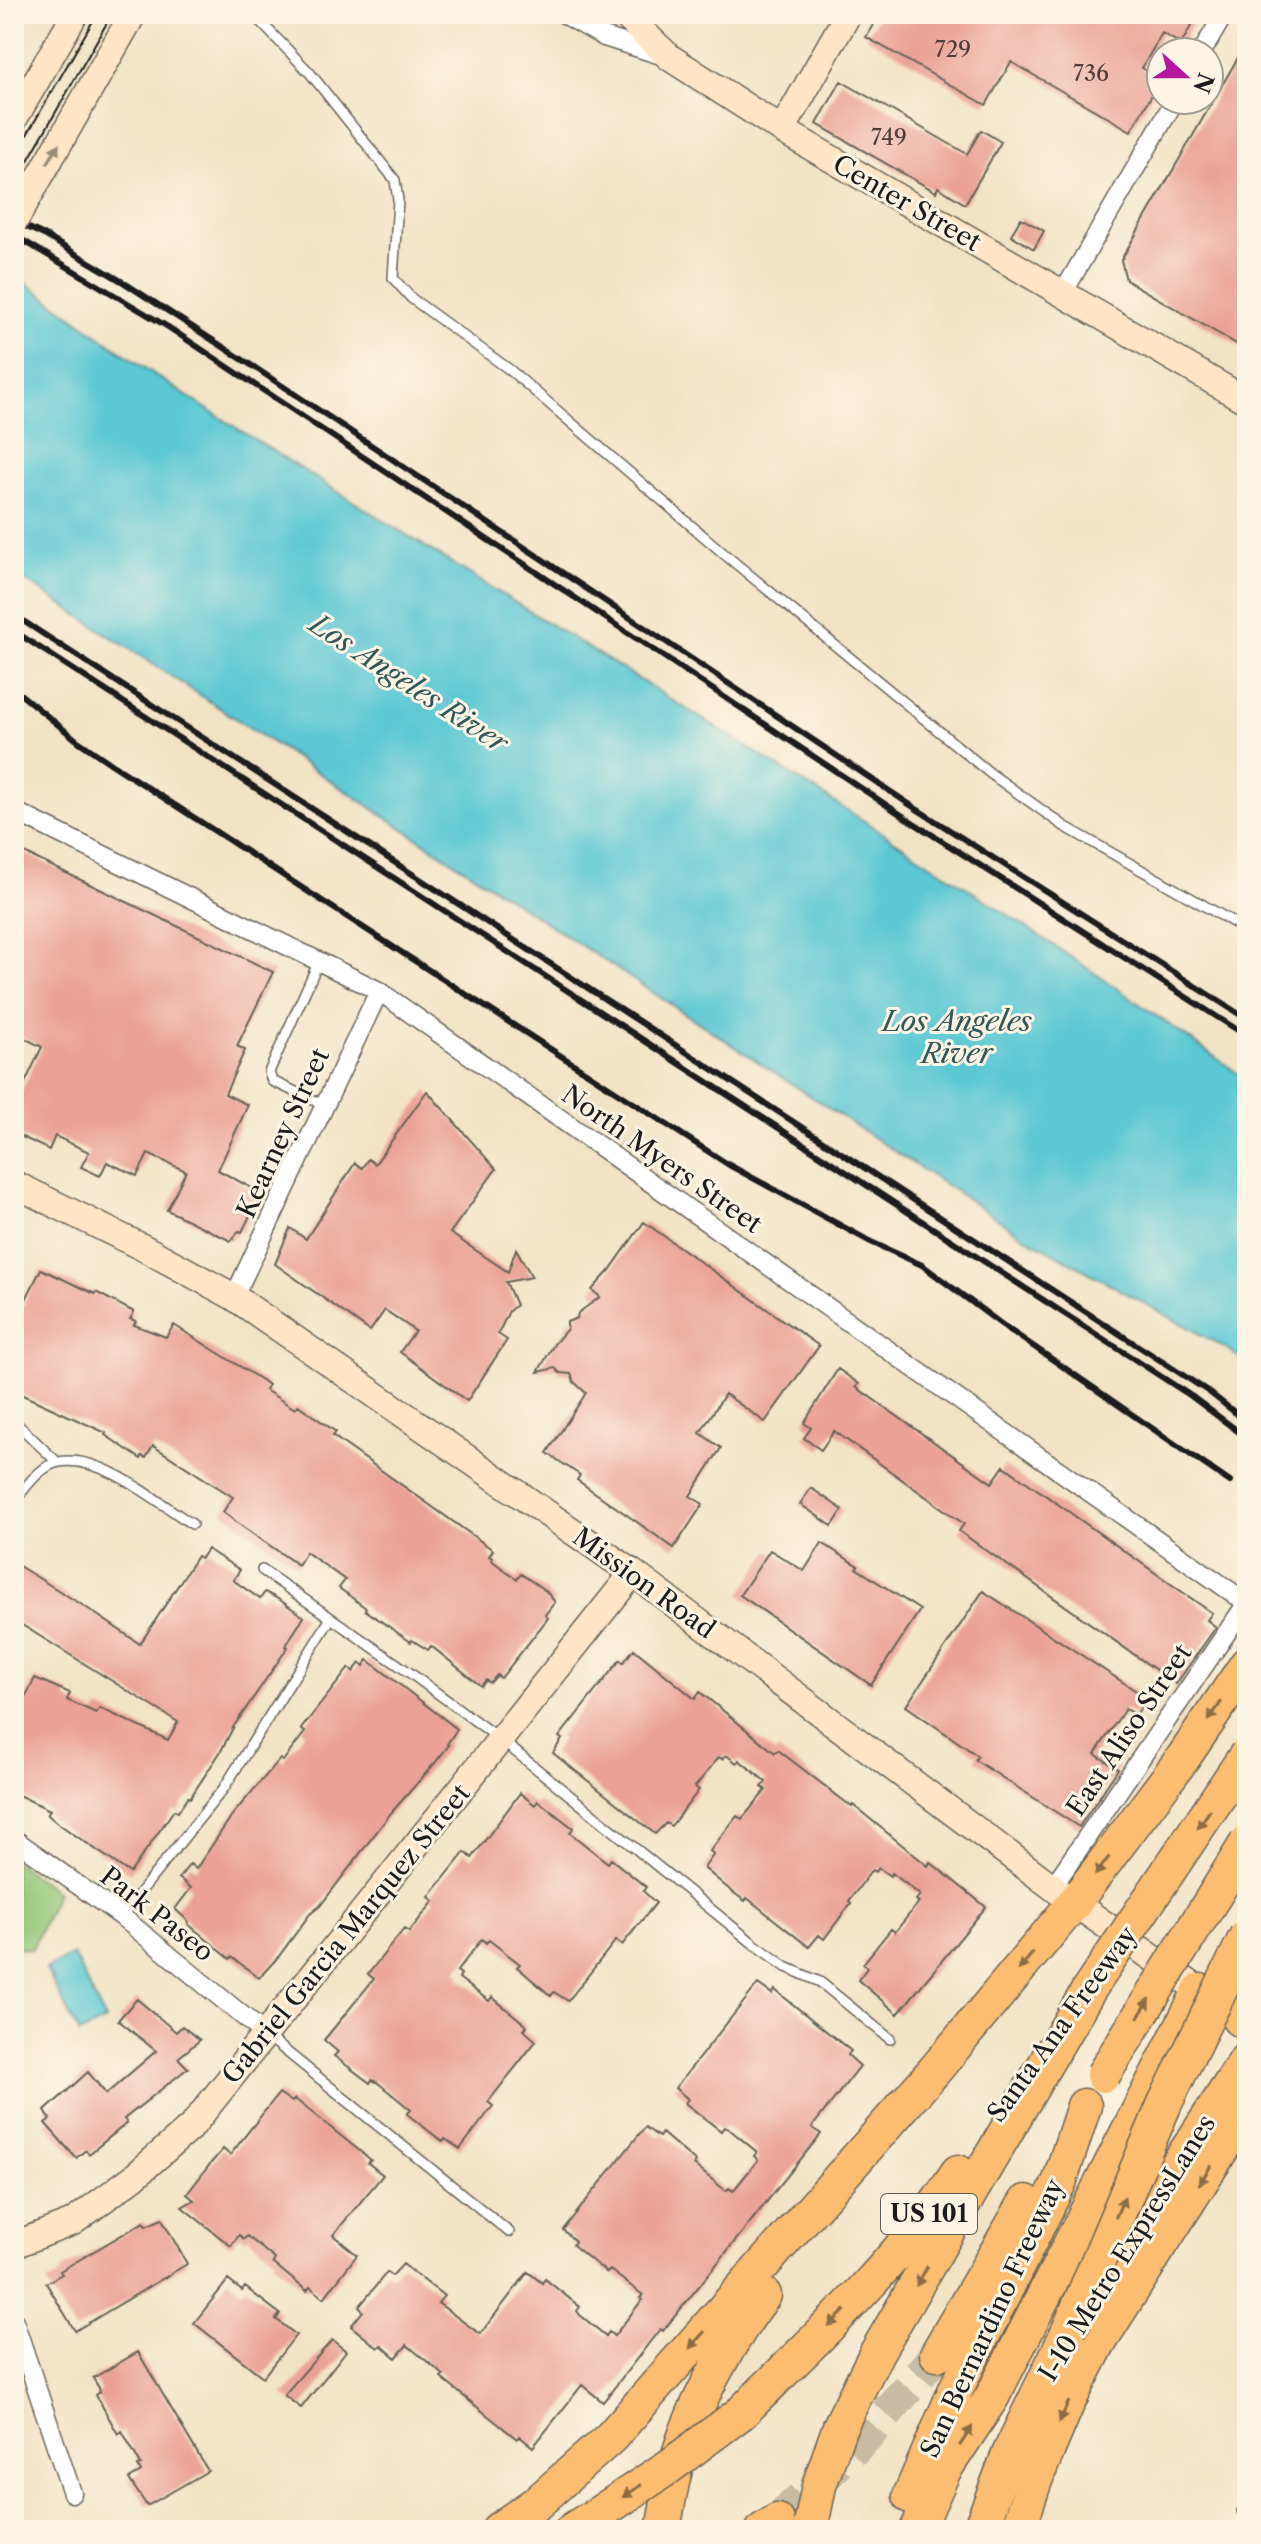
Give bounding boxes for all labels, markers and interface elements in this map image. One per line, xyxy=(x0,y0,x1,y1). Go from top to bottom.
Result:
house number: 729 xyxy=(935,36,971,63)
north arrow xyxy=(1145,36,1225,116)
house number: 736 xyxy=(1073,60,1109,87)
text: N xyxy=(1187,69,1219,97)
house number: 749 xyxy=(871,124,907,151)
one-way arrow xyxy=(46,143,60,166)
street label: Center Street xyxy=(827,148,987,259)
water label: Los Angeles River xyxy=(302,605,516,761)
water label: Los Angeles River xyxy=(880,1004,1033,1070)
street label: Kearney Street xyxy=(230,1042,337,1223)
street label: North Myers Street xyxy=(556,1078,769,1241)
street label: Mission Road xyxy=(567,1521,722,1645)
street label: East Aliso Street xyxy=(1060,1637,1199,1822)
one-way arrow xyxy=(1208,1701,1223,1722)
street label: Gabriel Garcia Marquez Street xyxy=(215,1777,477,2090)
one-way arrow xyxy=(1196,1808,1211,1829)
one-way arrow xyxy=(1095,1855,1111,1876)
street label: Park Paseo xyxy=(94,1860,220,1968)
street label: Santa Ana Freeway xyxy=(980,1919,1144,2128)
one-way arrow xyxy=(1018,1951,1035,1971)
one-way arrow xyxy=(1137,1998,1152,2019)
street label: I-10 Metro ExpressLanes xyxy=(1032,2109,1222,2387)
one-way arrow xyxy=(1199,2164,1213,2186)
street label: San Bernardino Freeway xyxy=(913,2173,1071,2463)
road number: US 101 xyxy=(881,2194,977,2234)
one-way arrow xyxy=(1114,2195,1127,2219)
one-way arrow xyxy=(915,2265,929,2287)
one-way arrow xyxy=(828,2308,847,2327)
one-way arrow xyxy=(689,2330,707,2349)
one-way arrow xyxy=(1057,2400,1071,2424)
one-way arrow xyxy=(958,2425,972,2447)
one-way arrow xyxy=(621,2484,643,2498)

